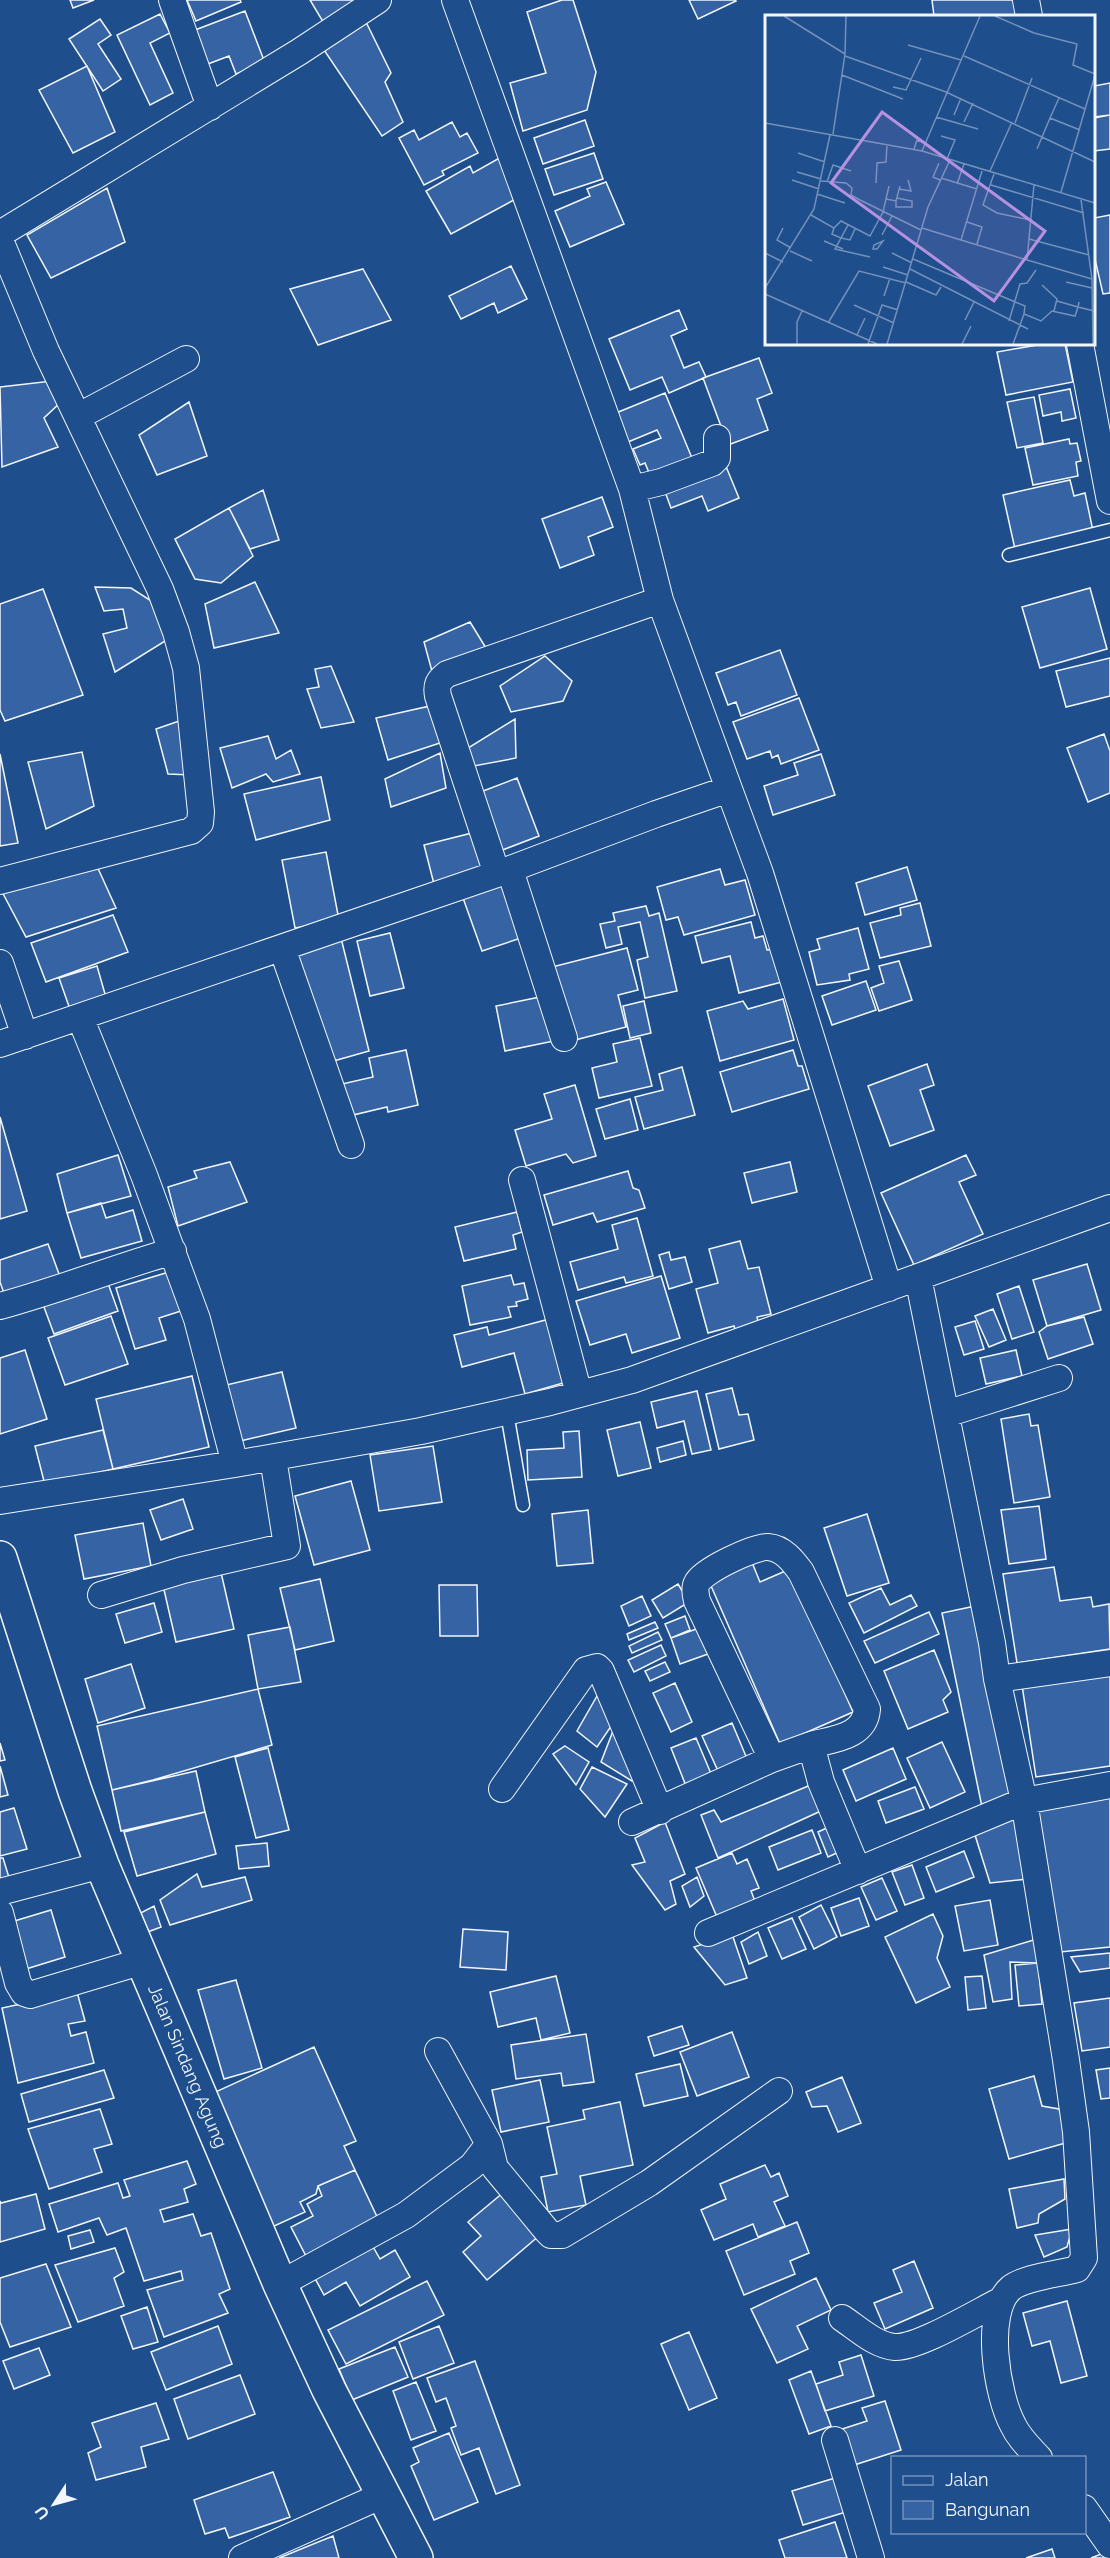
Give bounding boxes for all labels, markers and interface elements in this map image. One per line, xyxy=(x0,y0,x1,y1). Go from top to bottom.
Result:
inset map xyxy=(765,15,1095,345)
street label: Jalan Sindang Agung xyxy=(144,1981,232,2151)
legend xyxy=(891,2456,1086,2534)
text: Jalan xyxy=(945,2469,989,2490)
north arrow xyxy=(24,2474,84,2534)
text: Bangunan xyxy=(945,2499,1030,2520)
text: U xyxy=(31,2502,53,2523)

